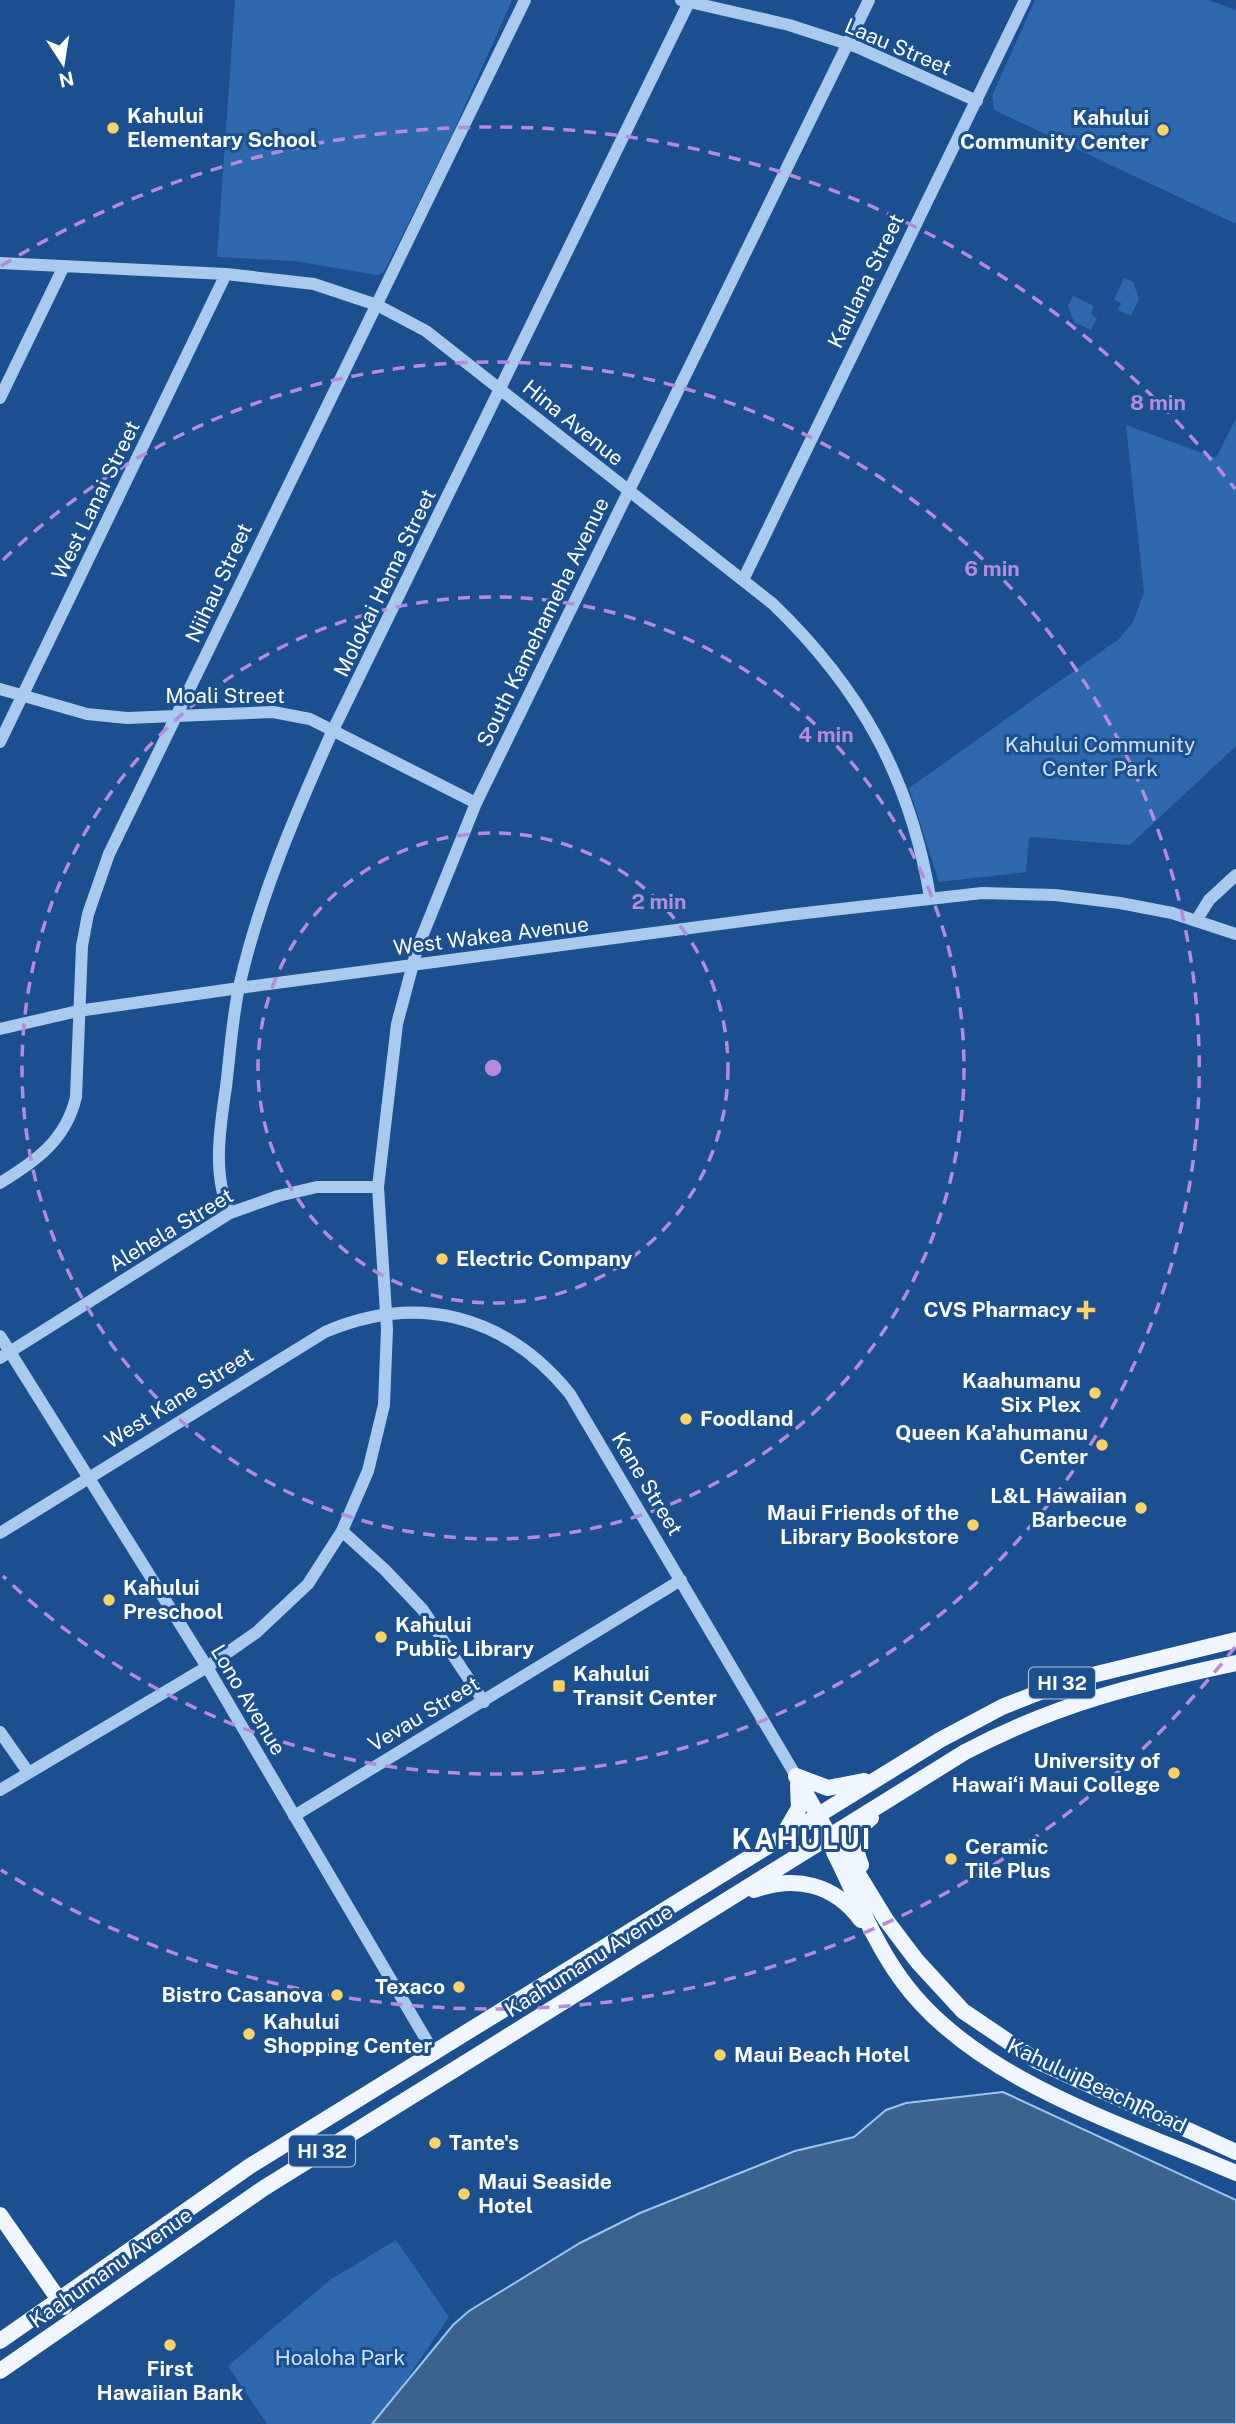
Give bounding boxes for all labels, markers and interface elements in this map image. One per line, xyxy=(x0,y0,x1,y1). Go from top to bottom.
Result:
street label: Laau Street xyxy=(841,13,955,80)
north arrow xyxy=(28,28,98,98)
text: N xyxy=(57,67,76,92)
place label: Kahului Elementary School xyxy=(127,103,317,152)
place label: Kahului Community Center xyxy=(960,105,1149,154)
marker: Kahului Elementary School xyxy=(105,120,121,136)
marker: Kahului Community Center xyxy=(1155,122,1171,138)
street label: Kaulana Street xyxy=(822,210,909,352)
street label: Hina Avenue xyxy=(518,374,629,471)
text: 8 min xyxy=(1130,390,1186,415)
street label: West Lanai Street xyxy=(46,416,145,583)
street label: Molokai Hema Street xyxy=(328,485,441,681)
street label: South Kamehameha Avenue xyxy=(471,493,614,750)
street label: Niihau Street xyxy=(180,519,257,646)
text: 6 min xyxy=(964,556,1020,581)
street label: Moali Street xyxy=(165,683,285,708)
text: 4 min xyxy=(798,722,854,747)
park label: Kahului Community Center Park xyxy=(1005,732,1195,781)
text: 2 min xyxy=(631,889,687,914)
street label: West Wakea Avenue xyxy=(392,911,590,960)
centre of rings xyxy=(481,1056,505,1080)
street label: Alehela Street xyxy=(104,1183,238,1277)
place label: Electric Company xyxy=(456,1246,633,1271)
marker: Electric Company xyxy=(434,1251,450,1267)
place label: CVS Pharmacy xyxy=(924,1297,1072,1322)
marker: CVS Pharmacy xyxy=(1078,1302,1094,1318)
street label: West Kane Street xyxy=(100,1342,258,1453)
place label: Kaahumanu Six Plex xyxy=(962,1368,1081,1417)
marker: Kaahumanu Six Plex xyxy=(1087,1385,1103,1401)
place label: Foodland xyxy=(700,1406,793,1431)
marker: Foodland xyxy=(678,1411,694,1427)
place label: Queen Ka'ahumanu Center xyxy=(895,1420,1088,1469)
street label: Kane Street xyxy=(607,1428,688,1540)
marker: Queen Ka'ahumanu Center xyxy=(1094,1437,1110,1453)
place label: L&L Hawaiian Barbecue xyxy=(990,1483,1127,1532)
place label: Maui Friends of the Library Bookstore xyxy=(767,1500,959,1549)
marker: L&L Hawaiian Barbecue xyxy=(1133,1500,1149,1516)
marker: Maui Friends of the Library Bookstore xyxy=(965,1517,981,1533)
place label: Kahului Preschool xyxy=(123,1575,224,1624)
marker: Kahului Preschool xyxy=(101,1592,117,1608)
place label: Kahului Public Library xyxy=(395,1612,534,1661)
marker: Kahului Public Library xyxy=(373,1629,389,1645)
street label: Lono Avenue xyxy=(206,1640,291,1760)
place label: Kahului Transit Center xyxy=(573,1661,717,1710)
road number: HI 32 xyxy=(1029,1667,1095,1698)
street label: Vevau Street xyxy=(364,1671,484,1757)
marker: Kahului Transit Center xyxy=(551,1678,567,1694)
place label: University of Hawai‘i Maui College xyxy=(952,1748,1160,1797)
marker: University of Hawai‘i Maui College xyxy=(1166,1765,1182,1781)
district label: KAHULUI xyxy=(732,1822,872,1855)
place label: Ceramic Tile Plus xyxy=(965,1834,1051,1883)
marker: Ceramic Tile Plus xyxy=(943,1851,959,1867)
street label: Kaahumanu Avenue xyxy=(500,1899,677,2022)
place label: Texaco xyxy=(375,1974,445,1999)
marker: Texaco xyxy=(451,1979,467,1995)
place label: Bistro Casanova xyxy=(162,1982,323,2007)
marker: Bistro Casanova xyxy=(329,1987,345,2003)
place label: Kahului Shopping Center xyxy=(263,2009,432,2058)
marker: Kahului Shopping Center xyxy=(241,2026,257,2042)
street label: Kahului Beach Road xyxy=(1004,2033,1191,2138)
place label: Maui Beach Hotel xyxy=(734,2042,910,2067)
marker: Maui Beach Hotel xyxy=(712,2047,728,2063)
place label: Tante's xyxy=(449,2130,519,2155)
marker: Tante's xyxy=(427,2135,443,2151)
road number: HI 32 xyxy=(289,2136,355,2166)
place label: Maui Seaside Hotel xyxy=(478,2169,612,2218)
marker: Maui Seaside Hotel xyxy=(456,2186,472,2202)
street label: Kaahumanu Avenue xyxy=(24,2202,197,2333)
marker: First Hawaiian Bank xyxy=(162,2337,178,2353)
park label: Hoaloha Park xyxy=(275,2345,405,2370)
place label: First Hawaiian Bank xyxy=(97,2356,243,2405)

